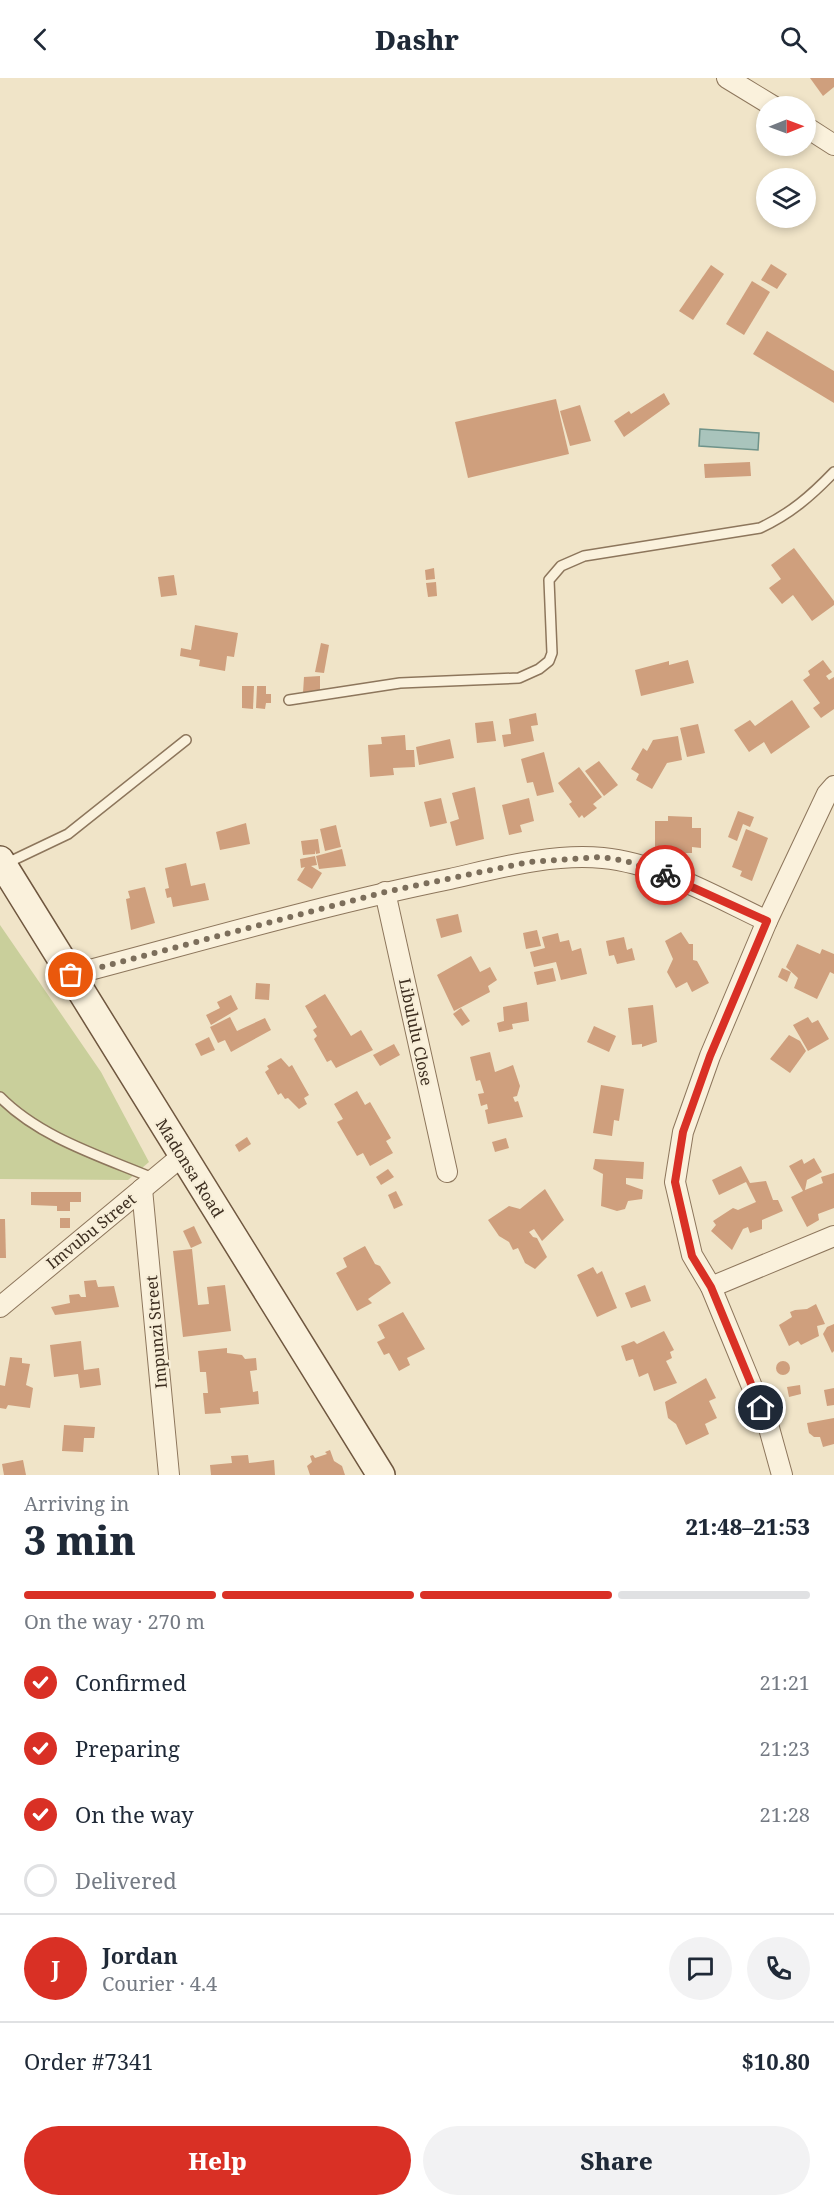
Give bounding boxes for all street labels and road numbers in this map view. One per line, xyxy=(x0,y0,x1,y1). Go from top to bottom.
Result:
street label: Libululu Close xyxy=(394,976,438,1088)
street label: Madonsa Road xyxy=(151,1115,229,1222)
street label: Imvubu Street xyxy=(42,1188,141,1274)
street label: Impunzi Street xyxy=(140,1274,172,1389)

